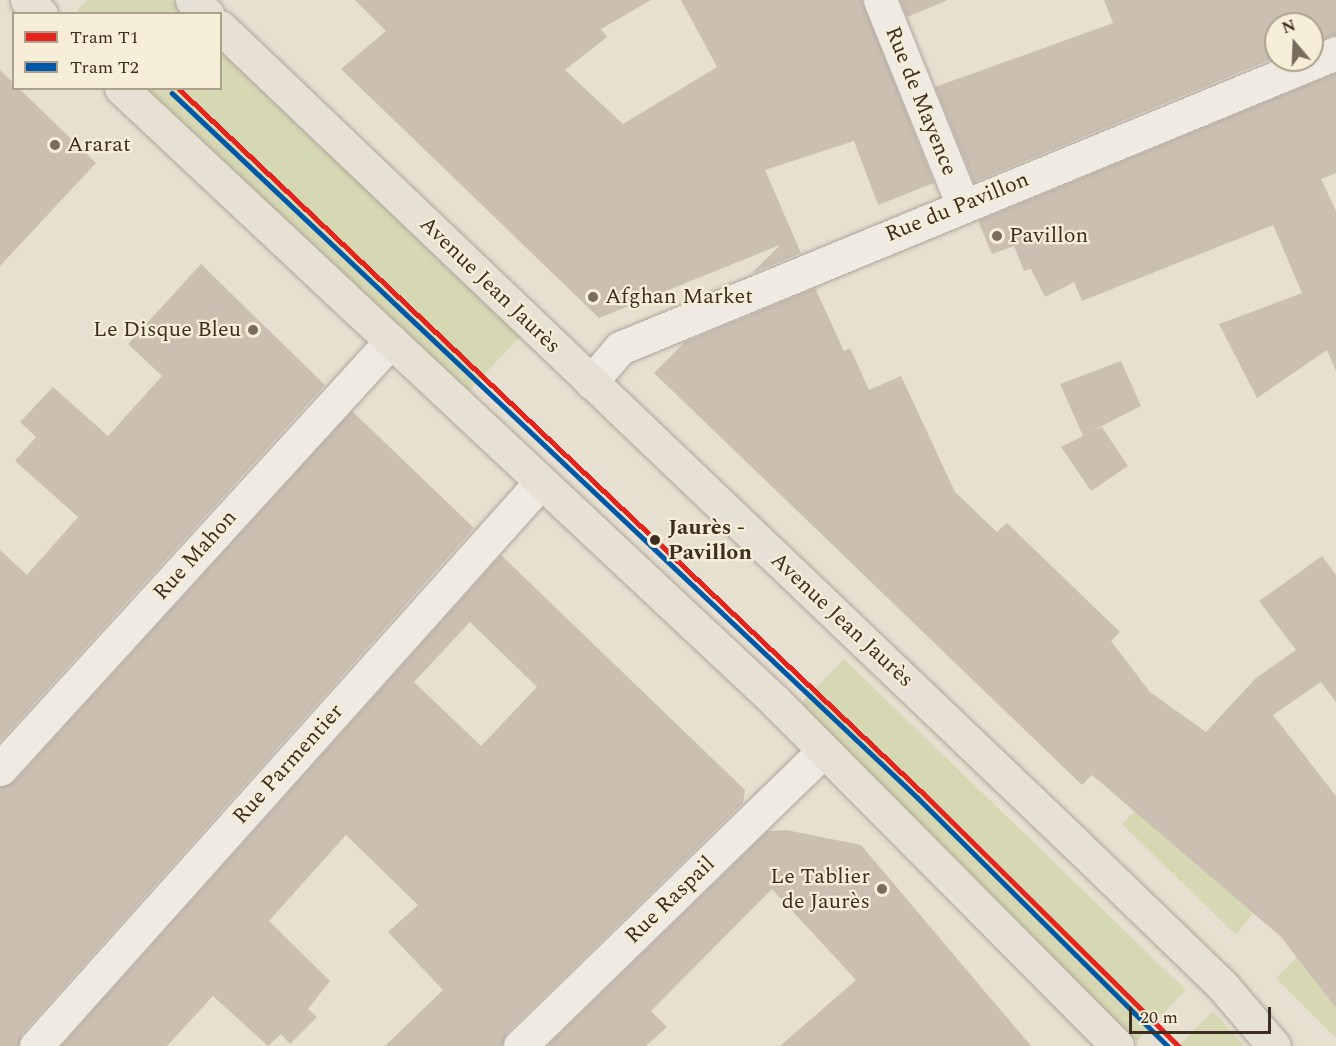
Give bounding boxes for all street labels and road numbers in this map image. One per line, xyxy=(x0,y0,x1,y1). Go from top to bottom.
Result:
street label: Rue de Mayence xyxy=(879,23,963,179)
street label: Rue du Pavillon xyxy=(881,166,1033,248)
street label: Avenue Jean Jaurès xyxy=(414,211,566,359)
street label: Rue Mahon xyxy=(148,504,242,606)
street label: Avenue Jean Jaurès xyxy=(765,547,919,693)
street label: Rue Parmentier xyxy=(227,698,349,830)
street label: Rue Raspail xyxy=(620,851,720,949)

